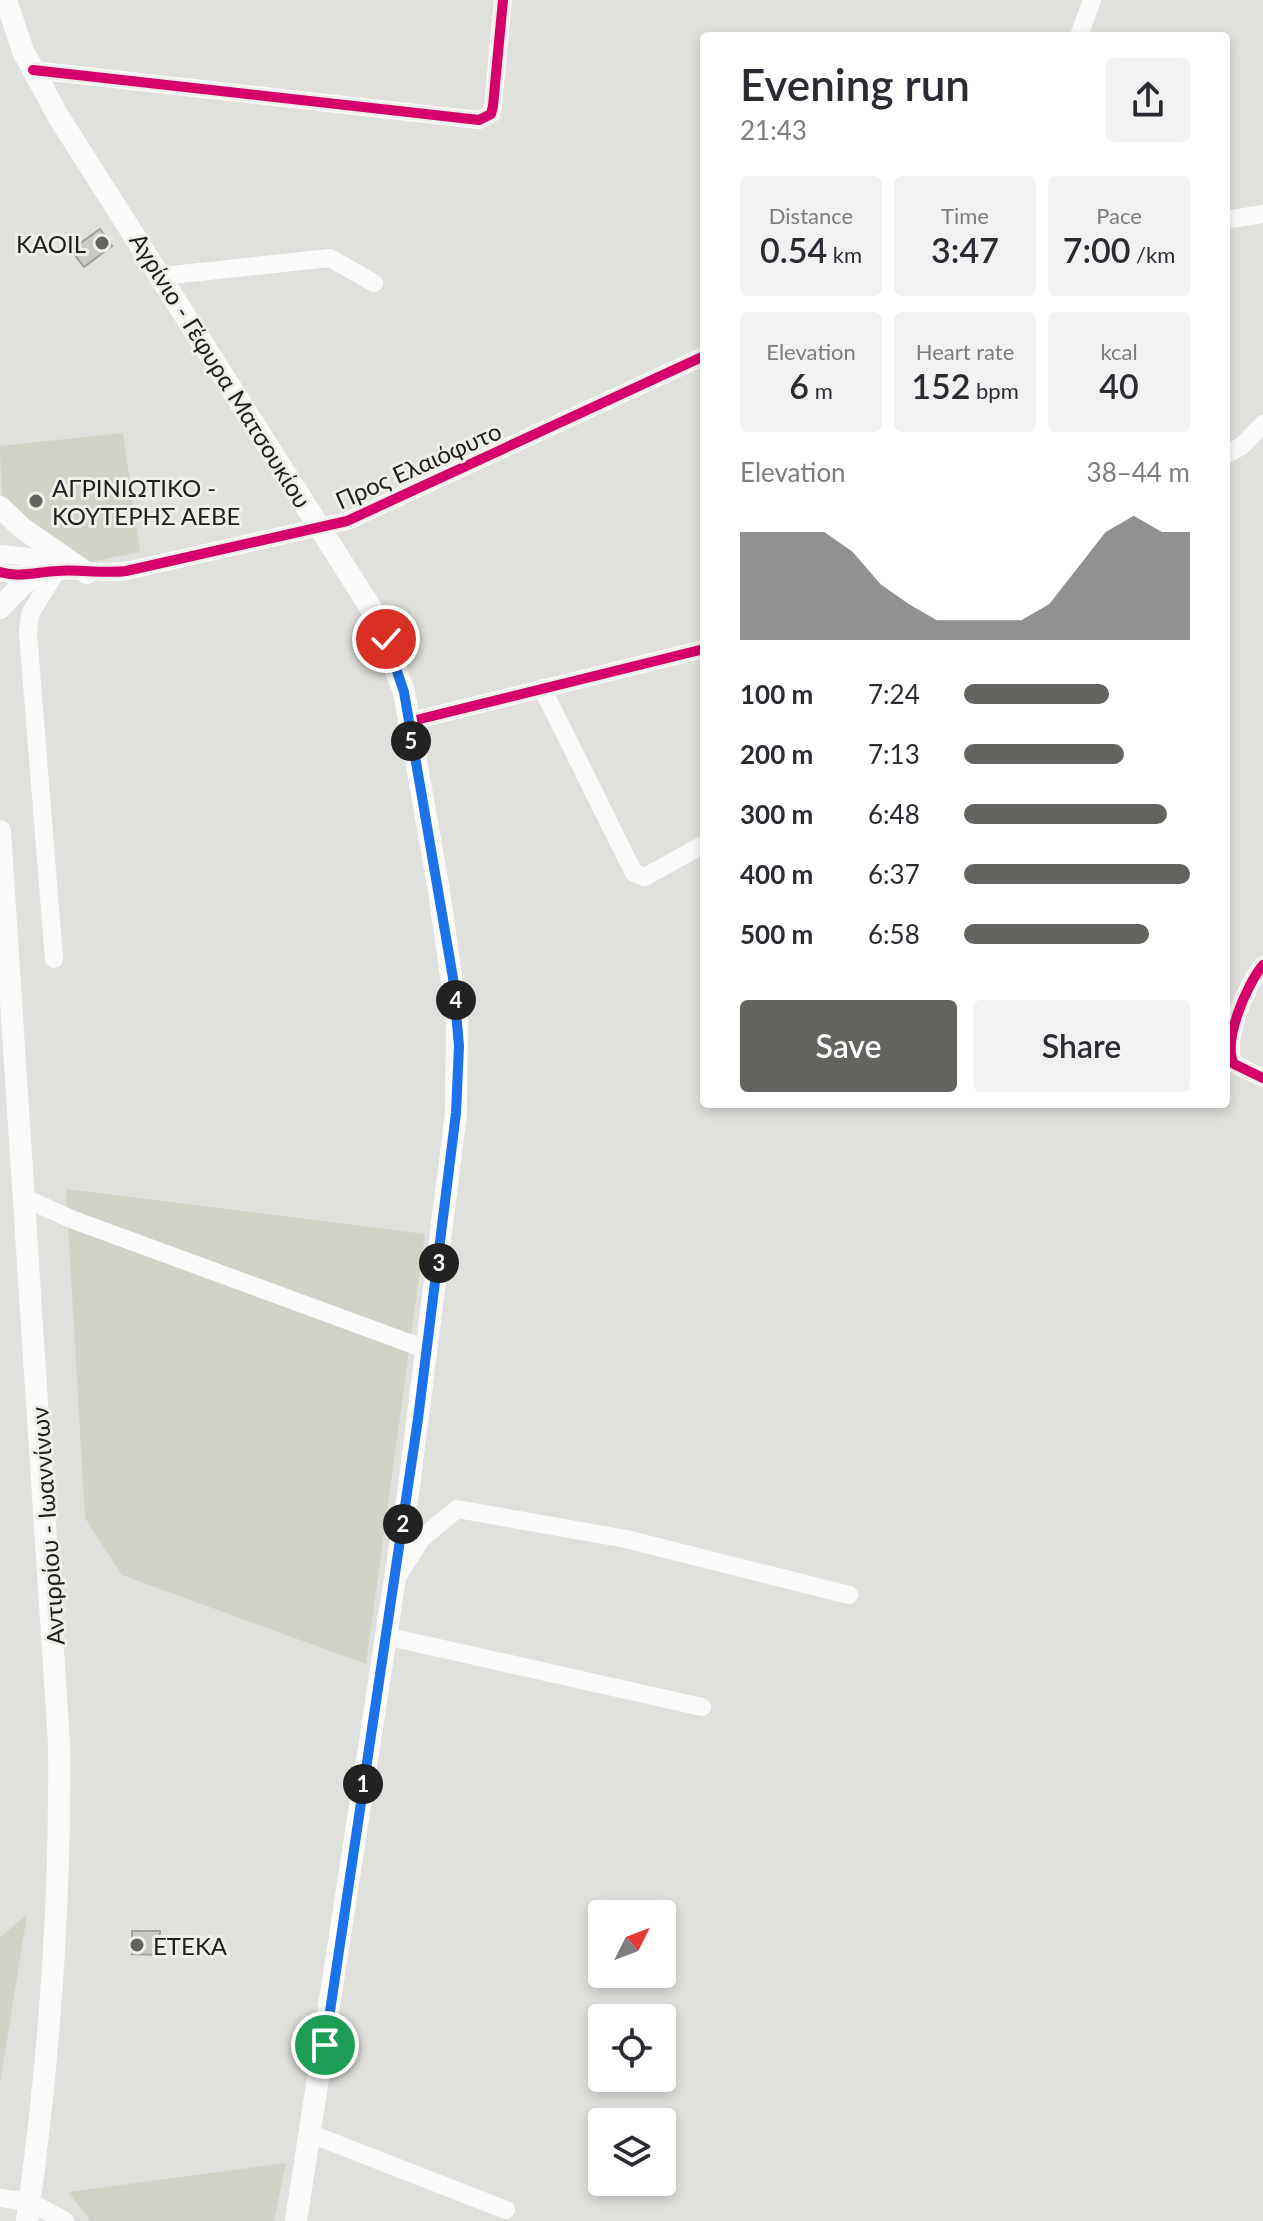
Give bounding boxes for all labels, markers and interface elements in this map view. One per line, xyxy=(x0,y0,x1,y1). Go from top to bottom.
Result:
text: Evening run xyxy=(740,58,970,110)
button: share xyxy=(1106,58,1190,142)
text: 21:43 xyxy=(740,114,807,146)
text: Distance xyxy=(769,202,853,229)
text: Time xyxy=(941,202,989,229)
text: Pace xyxy=(1096,202,1142,229)
street label: Αγρίνιο - Γέφυρα Ματσουκίου xyxy=(124,227,318,513)
place label: KAOIL xyxy=(16,229,86,258)
text: 0.54 xyxy=(760,229,827,270)
text: 3:47 xyxy=(931,229,999,270)
text: 7:00 xyxy=(1063,229,1130,270)
marker: KAOIL xyxy=(93,234,111,252)
text: km xyxy=(827,241,862,268)
text: /km xyxy=(1130,241,1175,268)
text: Elevation xyxy=(766,338,856,365)
text: Heart rate xyxy=(916,338,1014,365)
text: kcal xyxy=(1100,338,1138,365)
text: 6 xyxy=(789,365,809,406)
text: 152 xyxy=(911,365,970,406)
text: 40 xyxy=(1099,365,1139,406)
text: m xyxy=(809,377,833,404)
text: bpm xyxy=(970,377,1019,404)
street label: Προς Ελαιόφυτο xyxy=(331,415,505,515)
text: Elevation xyxy=(740,456,846,488)
text: 38–44 m xyxy=(1087,456,1190,488)
place label: ΑΓΡΙΝΙΩΤΙΚΟ - ΚΟΥΤΕΡΗΣ ΑΕΒΕ xyxy=(52,473,240,530)
marker: ΑΓΡΙΝΙΩΤΙΚΟ - ΚΟΥΤΕΡΗΣ ΑΕΒΕ xyxy=(27,492,45,510)
pin xyxy=(352,605,420,673)
icon: check xyxy=(364,617,408,661)
text: 100 m xyxy=(740,678,813,710)
text: 7:24 xyxy=(868,678,920,710)
pin: 5 xyxy=(391,721,431,761)
text: 5 xyxy=(405,727,417,754)
text: 200 m xyxy=(740,738,813,770)
text: 7:13 xyxy=(868,738,920,770)
text: 300 m xyxy=(740,798,813,830)
text: 6:48 xyxy=(868,798,920,830)
text: 400 m xyxy=(740,858,813,890)
text: 6:37 xyxy=(868,858,920,890)
text: 500 m xyxy=(740,918,813,950)
text: 6:58 xyxy=(868,918,920,950)
pin: 4 xyxy=(436,980,476,1020)
text: 4 xyxy=(450,986,462,1013)
button: Save xyxy=(740,1000,957,1092)
button: Share xyxy=(973,1000,1190,1092)
pin: 3 xyxy=(419,1243,459,1283)
text: 3 xyxy=(433,1249,445,1276)
street label: Αντιρρίου - Ιωαννίνων xyxy=(24,1406,70,1646)
pin: 2 xyxy=(383,1504,423,1544)
text: 2 xyxy=(397,1510,409,1537)
pin: 1 xyxy=(343,1764,383,1804)
text: 1 xyxy=(357,1770,369,1797)
north arrow xyxy=(588,1900,676,1988)
map controls xyxy=(588,1900,676,2196)
place label: ΕΤΕΚΑ xyxy=(153,1931,228,1960)
marker: ΕΤΕΚΑ xyxy=(128,1936,146,1954)
button: locate xyxy=(588,2004,676,2092)
pin xyxy=(291,2011,359,2079)
icon: arrive xyxy=(303,2023,347,2067)
button: layers xyxy=(588,2108,676,2196)

